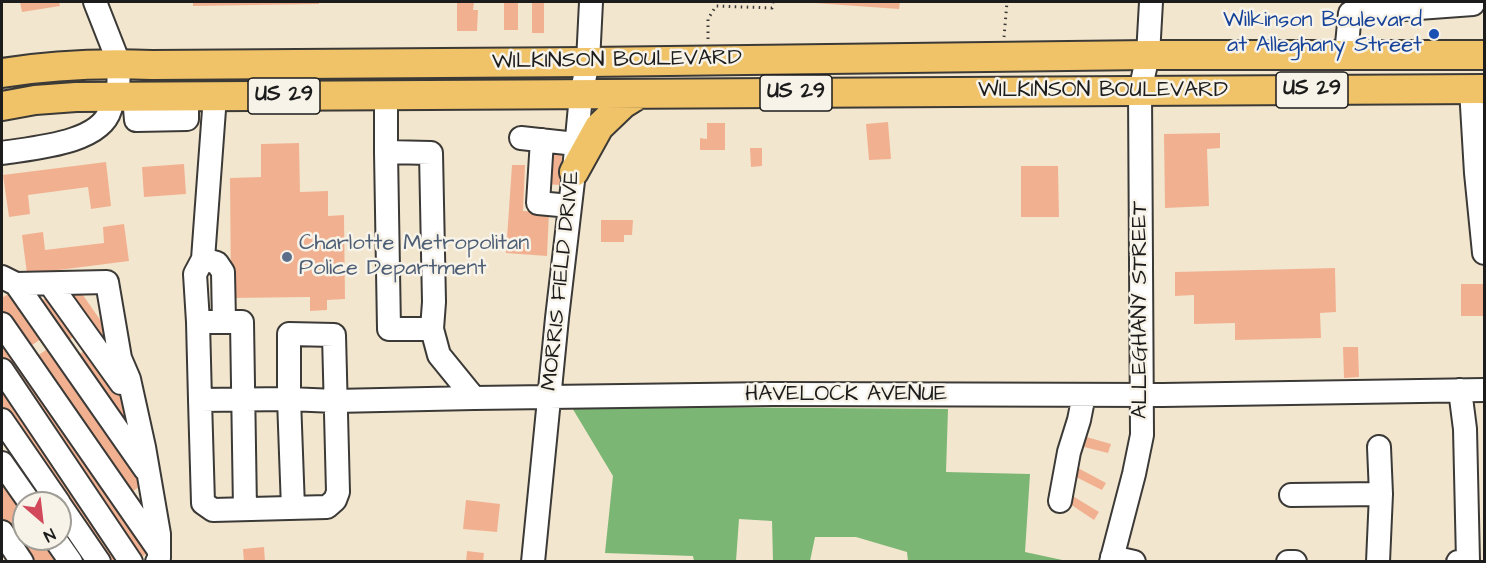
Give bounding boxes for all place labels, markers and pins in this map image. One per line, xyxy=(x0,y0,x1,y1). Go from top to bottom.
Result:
place label: Wilkinson Boulevard at Alleghany Street xyxy=(1223,8,1422,60)
marker: Wilkinson Boulevard at Alleghany Street xyxy=(1427,27,1441,41)
place label: Charlotte Metropolitan Police Department xyxy=(299,231,529,282)
marker: Charlotte Metropolitan Police Department xyxy=(280,250,294,264)

